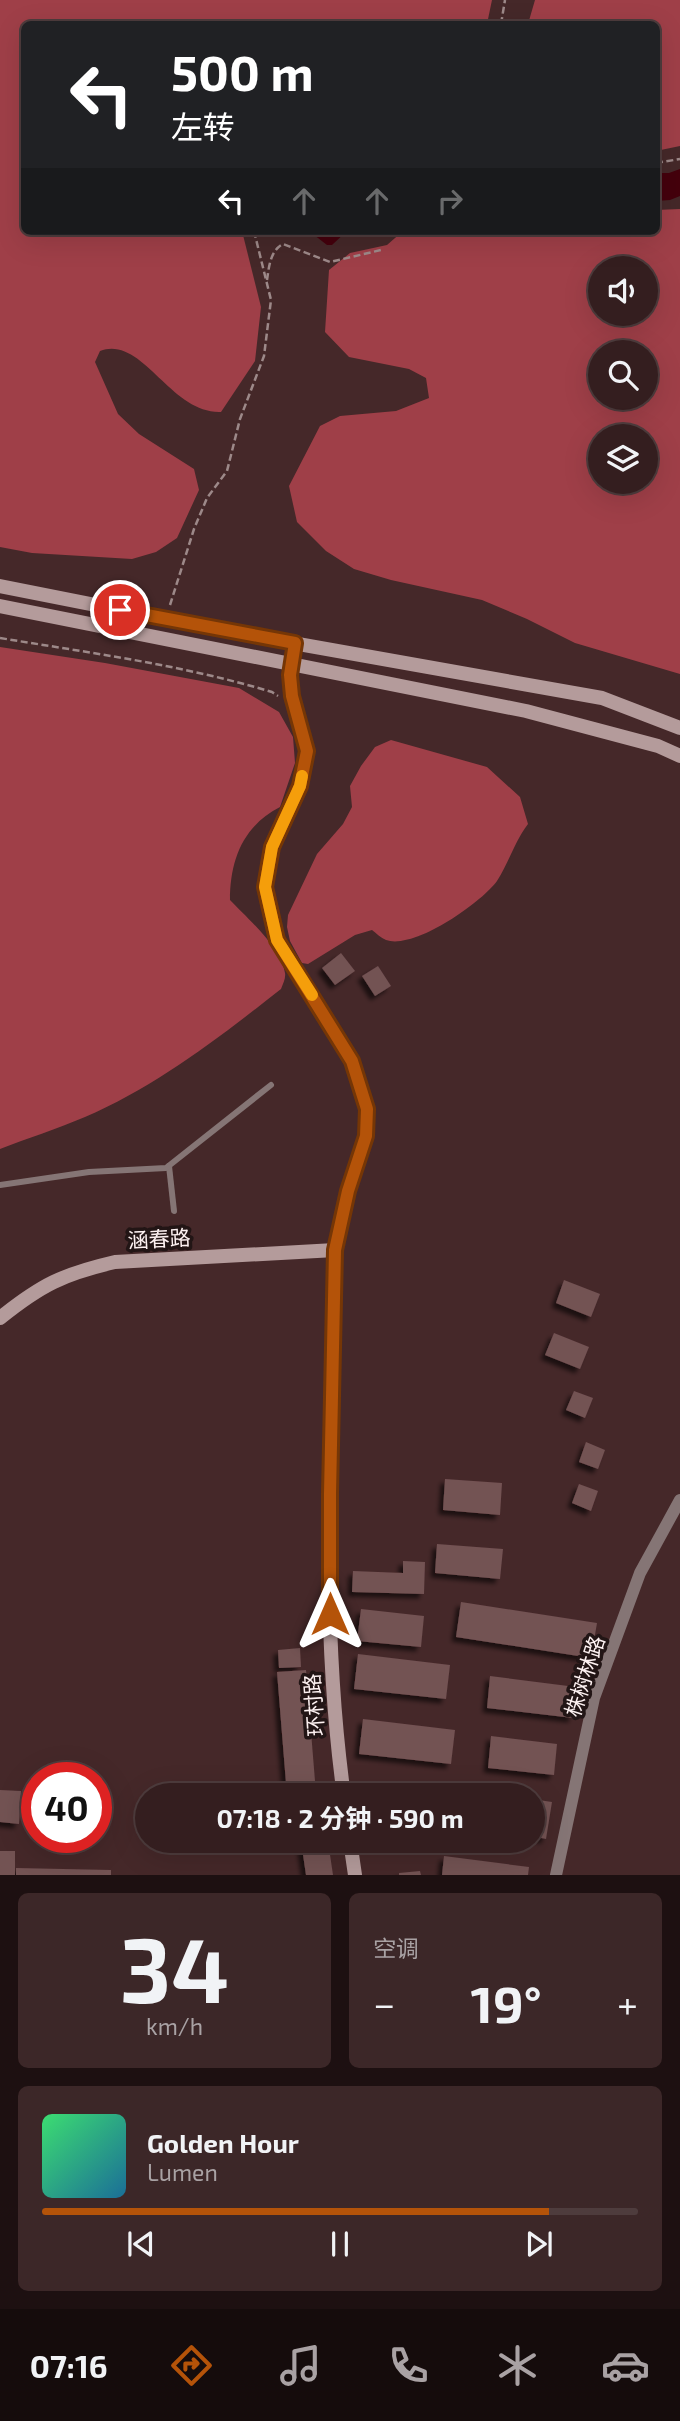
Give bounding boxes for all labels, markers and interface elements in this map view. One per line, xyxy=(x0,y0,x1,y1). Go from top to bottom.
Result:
text: 500 m xyxy=(171,42,314,101)
icon: left xyxy=(56,49,147,140)
text: 左转 xyxy=(171,107,235,145)
icon: left xyxy=(212,182,250,220)
icon: ahead xyxy=(285,182,323,220)
icon: ahead xyxy=(358,182,396,220)
icon: right xyxy=(431,182,469,220)
map controls xyxy=(588,256,658,494)
button: sound xyxy=(588,256,658,326)
button: search xyxy=(588,340,658,410)
button: layers xyxy=(588,424,658,494)
pin xyxy=(90,580,150,640)
icon: arrive xyxy=(101,591,139,629)
street label: 涵春路 xyxy=(127,1224,191,1252)
position arrow xyxy=(293,1577,367,1651)
street label: 株树林路 xyxy=(559,1632,609,1720)
street label: 环村路 xyxy=(298,1673,328,1737)
speed limit sign: 40 xyxy=(21,1762,112,1853)
text: 07:18 · 2 分钟 · 590 m xyxy=(216,1802,464,1833)
text: 34 xyxy=(120,1912,229,2021)
text: 空调 xyxy=(373,1934,419,1962)
text: 19° xyxy=(471,1971,542,2033)
text: − xyxy=(373,1980,395,2026)
text: + xyxy=(617,1980,638,2026)
text: km/h xyxy=(146,2012,203,2040)
text: Golden Hour xyxy=(147,2127,299,2158)
text: Lumen xyxy=(147,2158,218,2186)
icon: previous xyxy=(122,2225,160,2263)
icon: pause xyxy=(321,2225,359,2263)
icon: next xyxy=(520,2225,558,2263)
icon: directions xyxy=(167,2341,216,2390)
icon: music xyxy=(276,2341,325,2390)
icon: phone xyxy=(384,2341,433,2390)
icon: climate xyxy=(493,2341,542,2390)
icon: car xyxy=(601,2341,650,2390)
text: 07:16 xyxy=(30,2346,108,2384)

